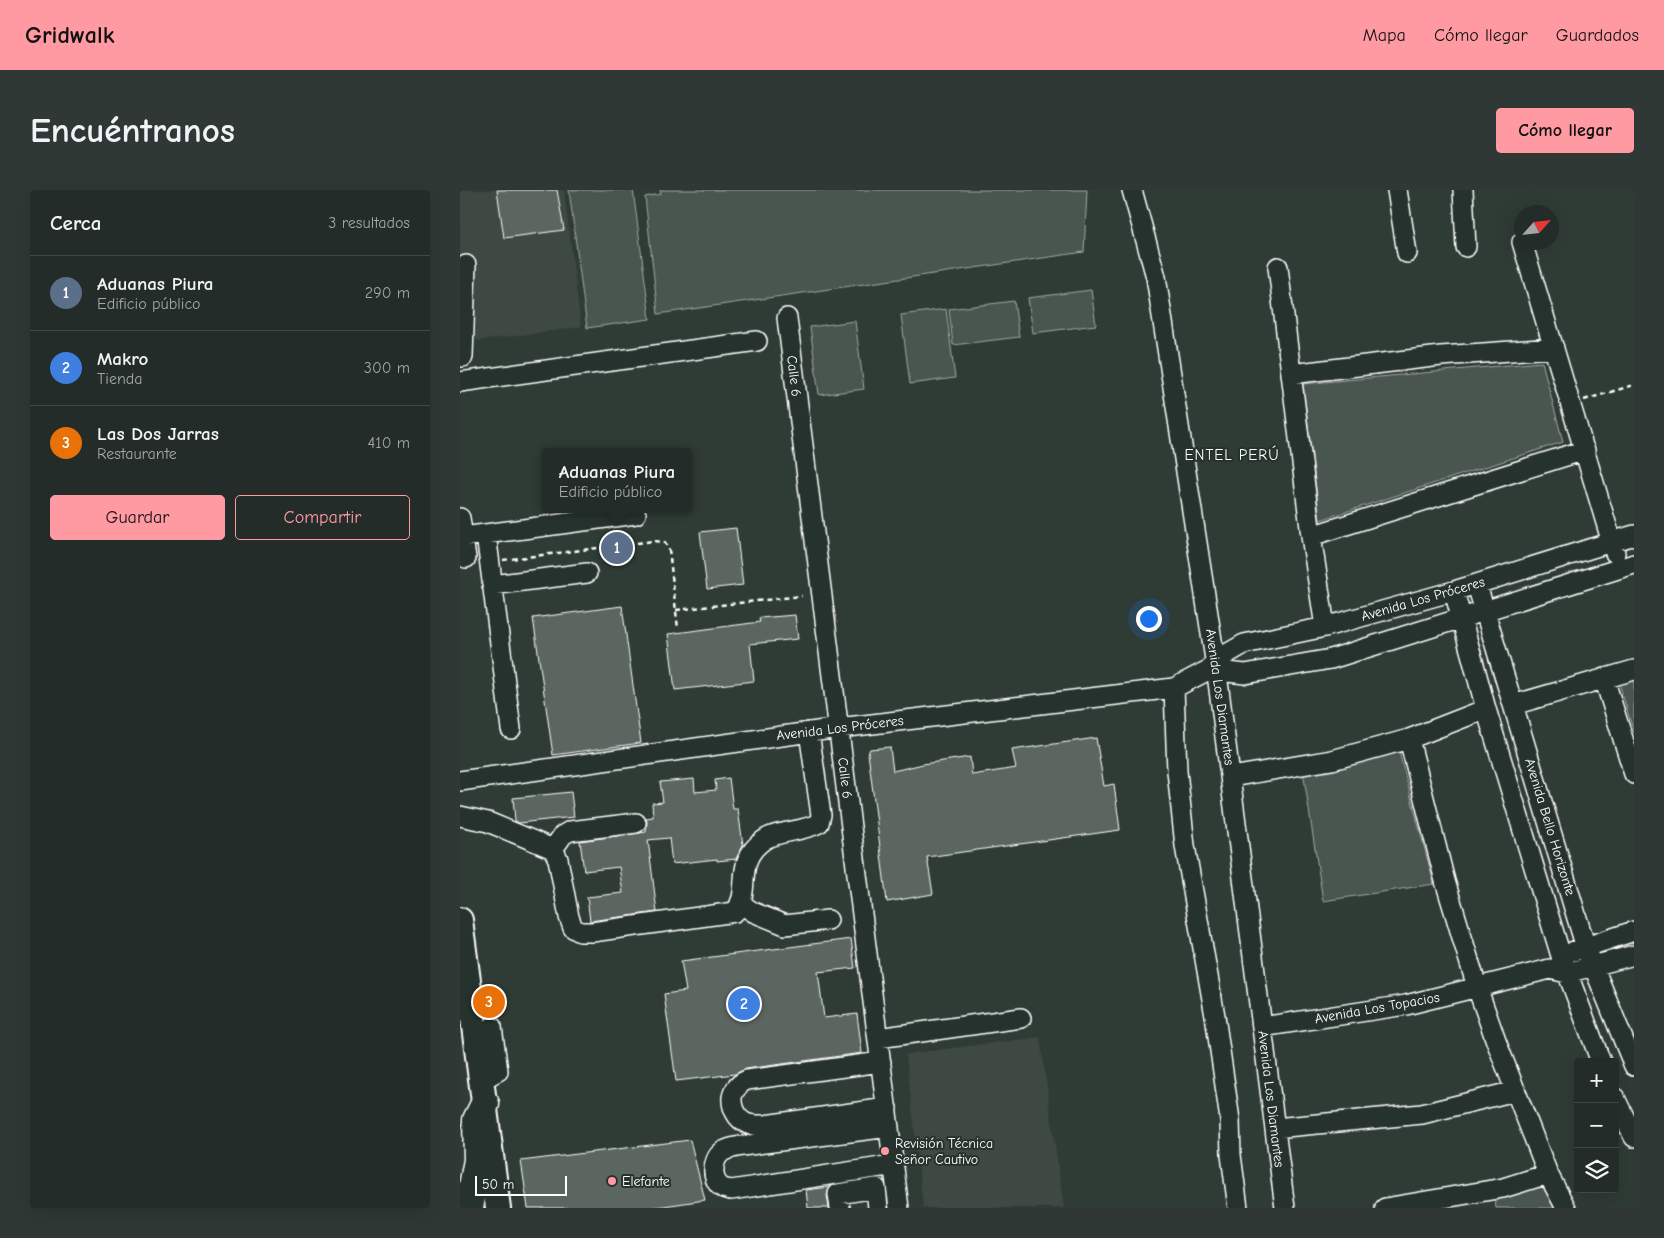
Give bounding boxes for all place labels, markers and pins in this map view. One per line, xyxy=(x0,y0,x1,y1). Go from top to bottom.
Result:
pin: 1 xyxy=(601,529,633,567)
pin: 3 xyxy=(473,983,505,1021)
pin: 2 xyxy=(728,985,760,1023)
place label: Revisión Técnica Señor Cautivo xyxy=(895,1135,993,1168)
marker: Revisión Técnica Señor Cautivo xyxy=(879,1145,891,1157)
place label: Elefante xyxy=(622,1173,670,1190)
marker: Elefante xyxy=(606,1175,618,1187)

